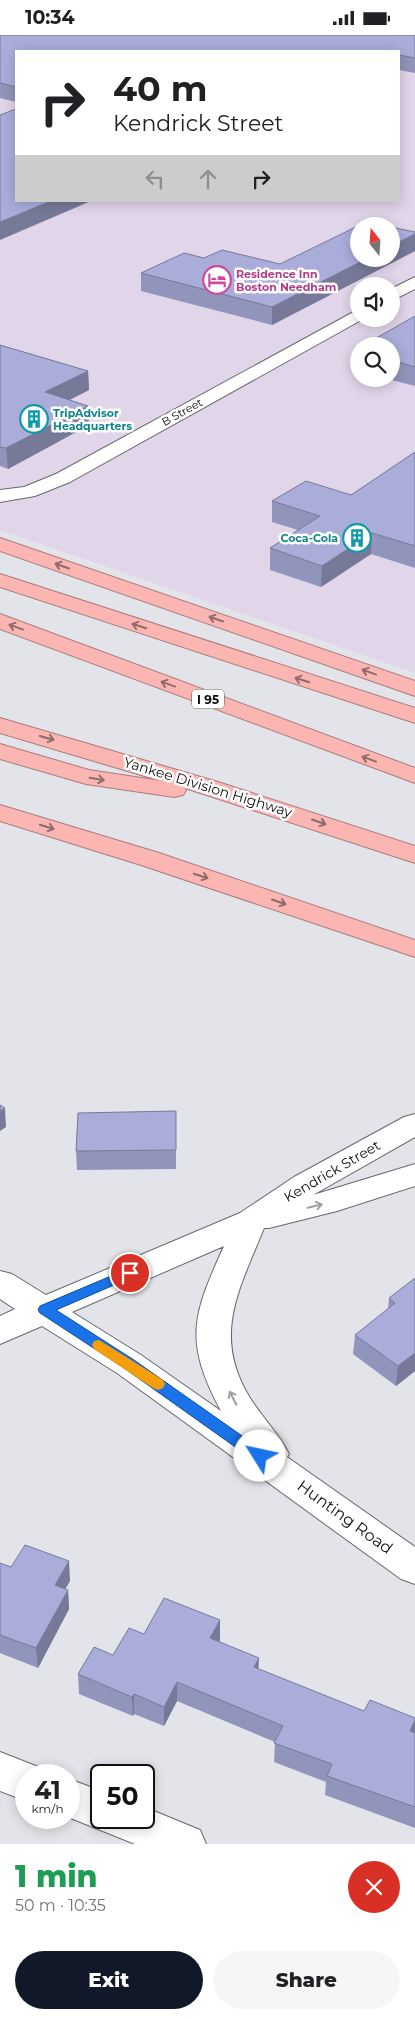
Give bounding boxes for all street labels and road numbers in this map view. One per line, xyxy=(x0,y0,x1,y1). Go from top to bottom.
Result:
street label: B Street xyxy=(159,395,205,429)
road number: I 95 xyxy=(192,689,224,709)
street label: Yankee Division Highway xyxy=(122,753,295,821)
street label: Kendrick Street xyxy=(281,1136,384,1206)
street label: Hunting Road xyxy=(294,1476,396,1558)

